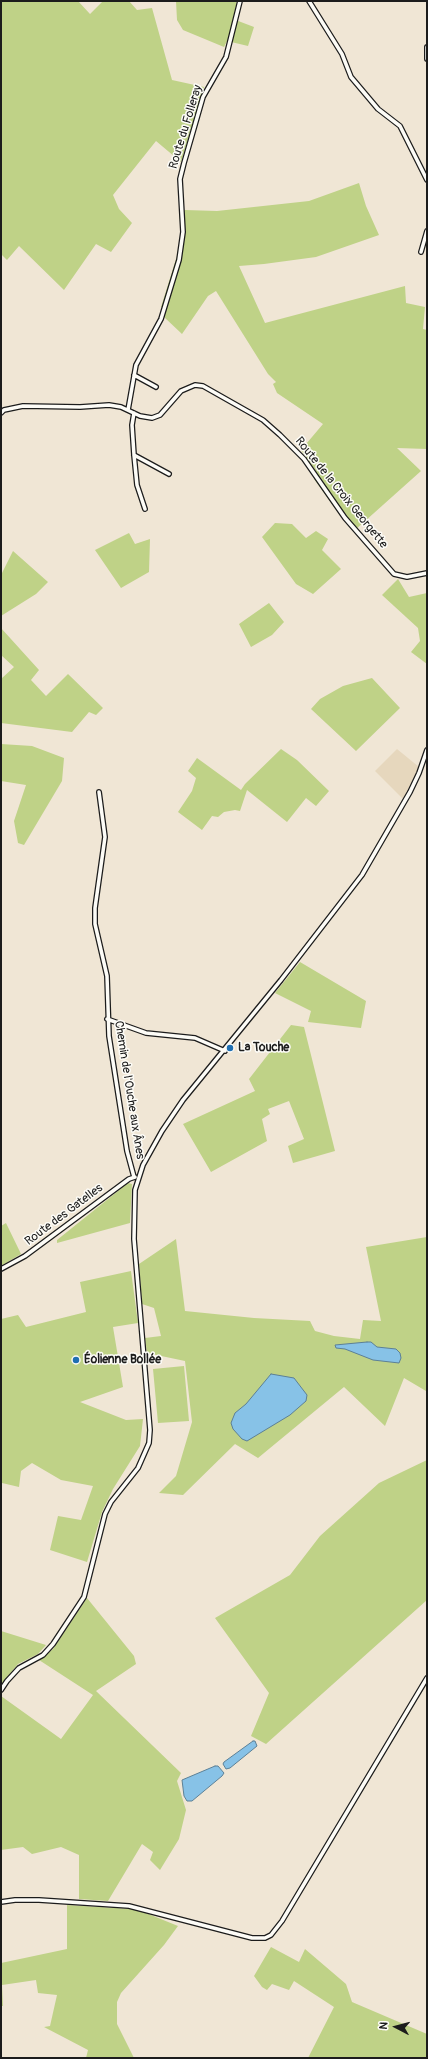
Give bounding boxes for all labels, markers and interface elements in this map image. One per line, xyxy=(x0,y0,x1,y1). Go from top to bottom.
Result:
street label: Route du Folleray xyxy=(166,83,206,171)
street label: Route de la Croix Georgette xyxy=(292,434,390,552)
street label: Chemin de l'Ouche aux Ânes xyxy=(111,1020,147,1160)
place label: La Touche xyxy=(238,1041,289,1055)
marker: La Touche xyxy=(225,1043,235,1053)
street label: Route des Gatelles xyxy=(22,1181,106,1249)
place label: Éolienne Bollée xyxy=(84,1353,161,1367)
marker: Éolienne Bollée xyxy=(71,1355,81,1365)
north arrow xyxy=(376,2007,416,2047)
text: N xyxy=(377,2021,390,2030)

